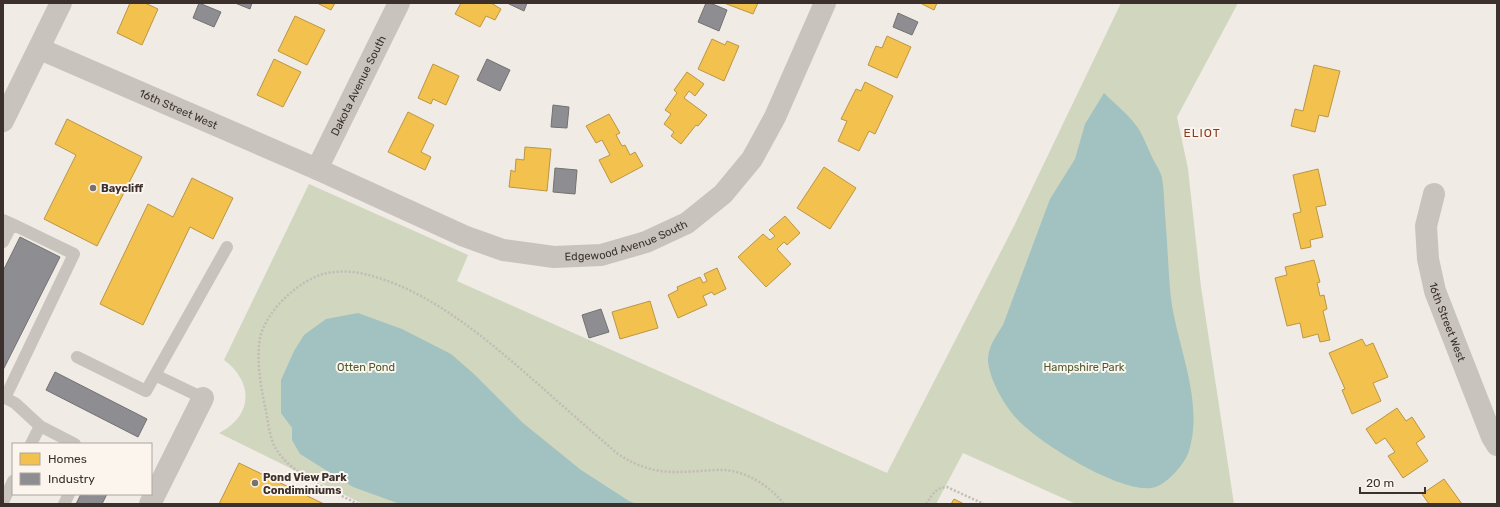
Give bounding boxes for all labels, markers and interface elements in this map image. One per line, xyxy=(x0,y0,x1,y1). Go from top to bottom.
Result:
street label: Dakota Avenue South xyxy=(328,33,388,138)
street label: 16th Street West xyxy=(137,86,220,132)
district label: ELIOT xyxy=(1183,126,1221,140)
place label: Baycliff xyxy=(101,182,143,195)
marker: Baycliff xyxy=(88,183,98,193)
street label: Edgewood Avenue South xyxy=(564,217,689,263)
street label: 16th Street West xyxy=(1427,281,1469,364)
park label: Otten Pond xyxy=(337,361,395,374)
park label: Hampshire Park xyxy=(1043,361,1125,374)
legend xyxy=(12,443,152,495)
text: Homes xyxy=(48,452,87,466)
scale bar xyxy=(1360,469,1425,495)
place label: Pond View Park Condiminiums xyxy=(263,471,347,497)
text: Industry xyxy=(48,472,95,486)
text: 20 m xyxy=(1366,476,1394,490)
marker: Pond View Park Condiminiums xyxy=(250,478,260,488)

